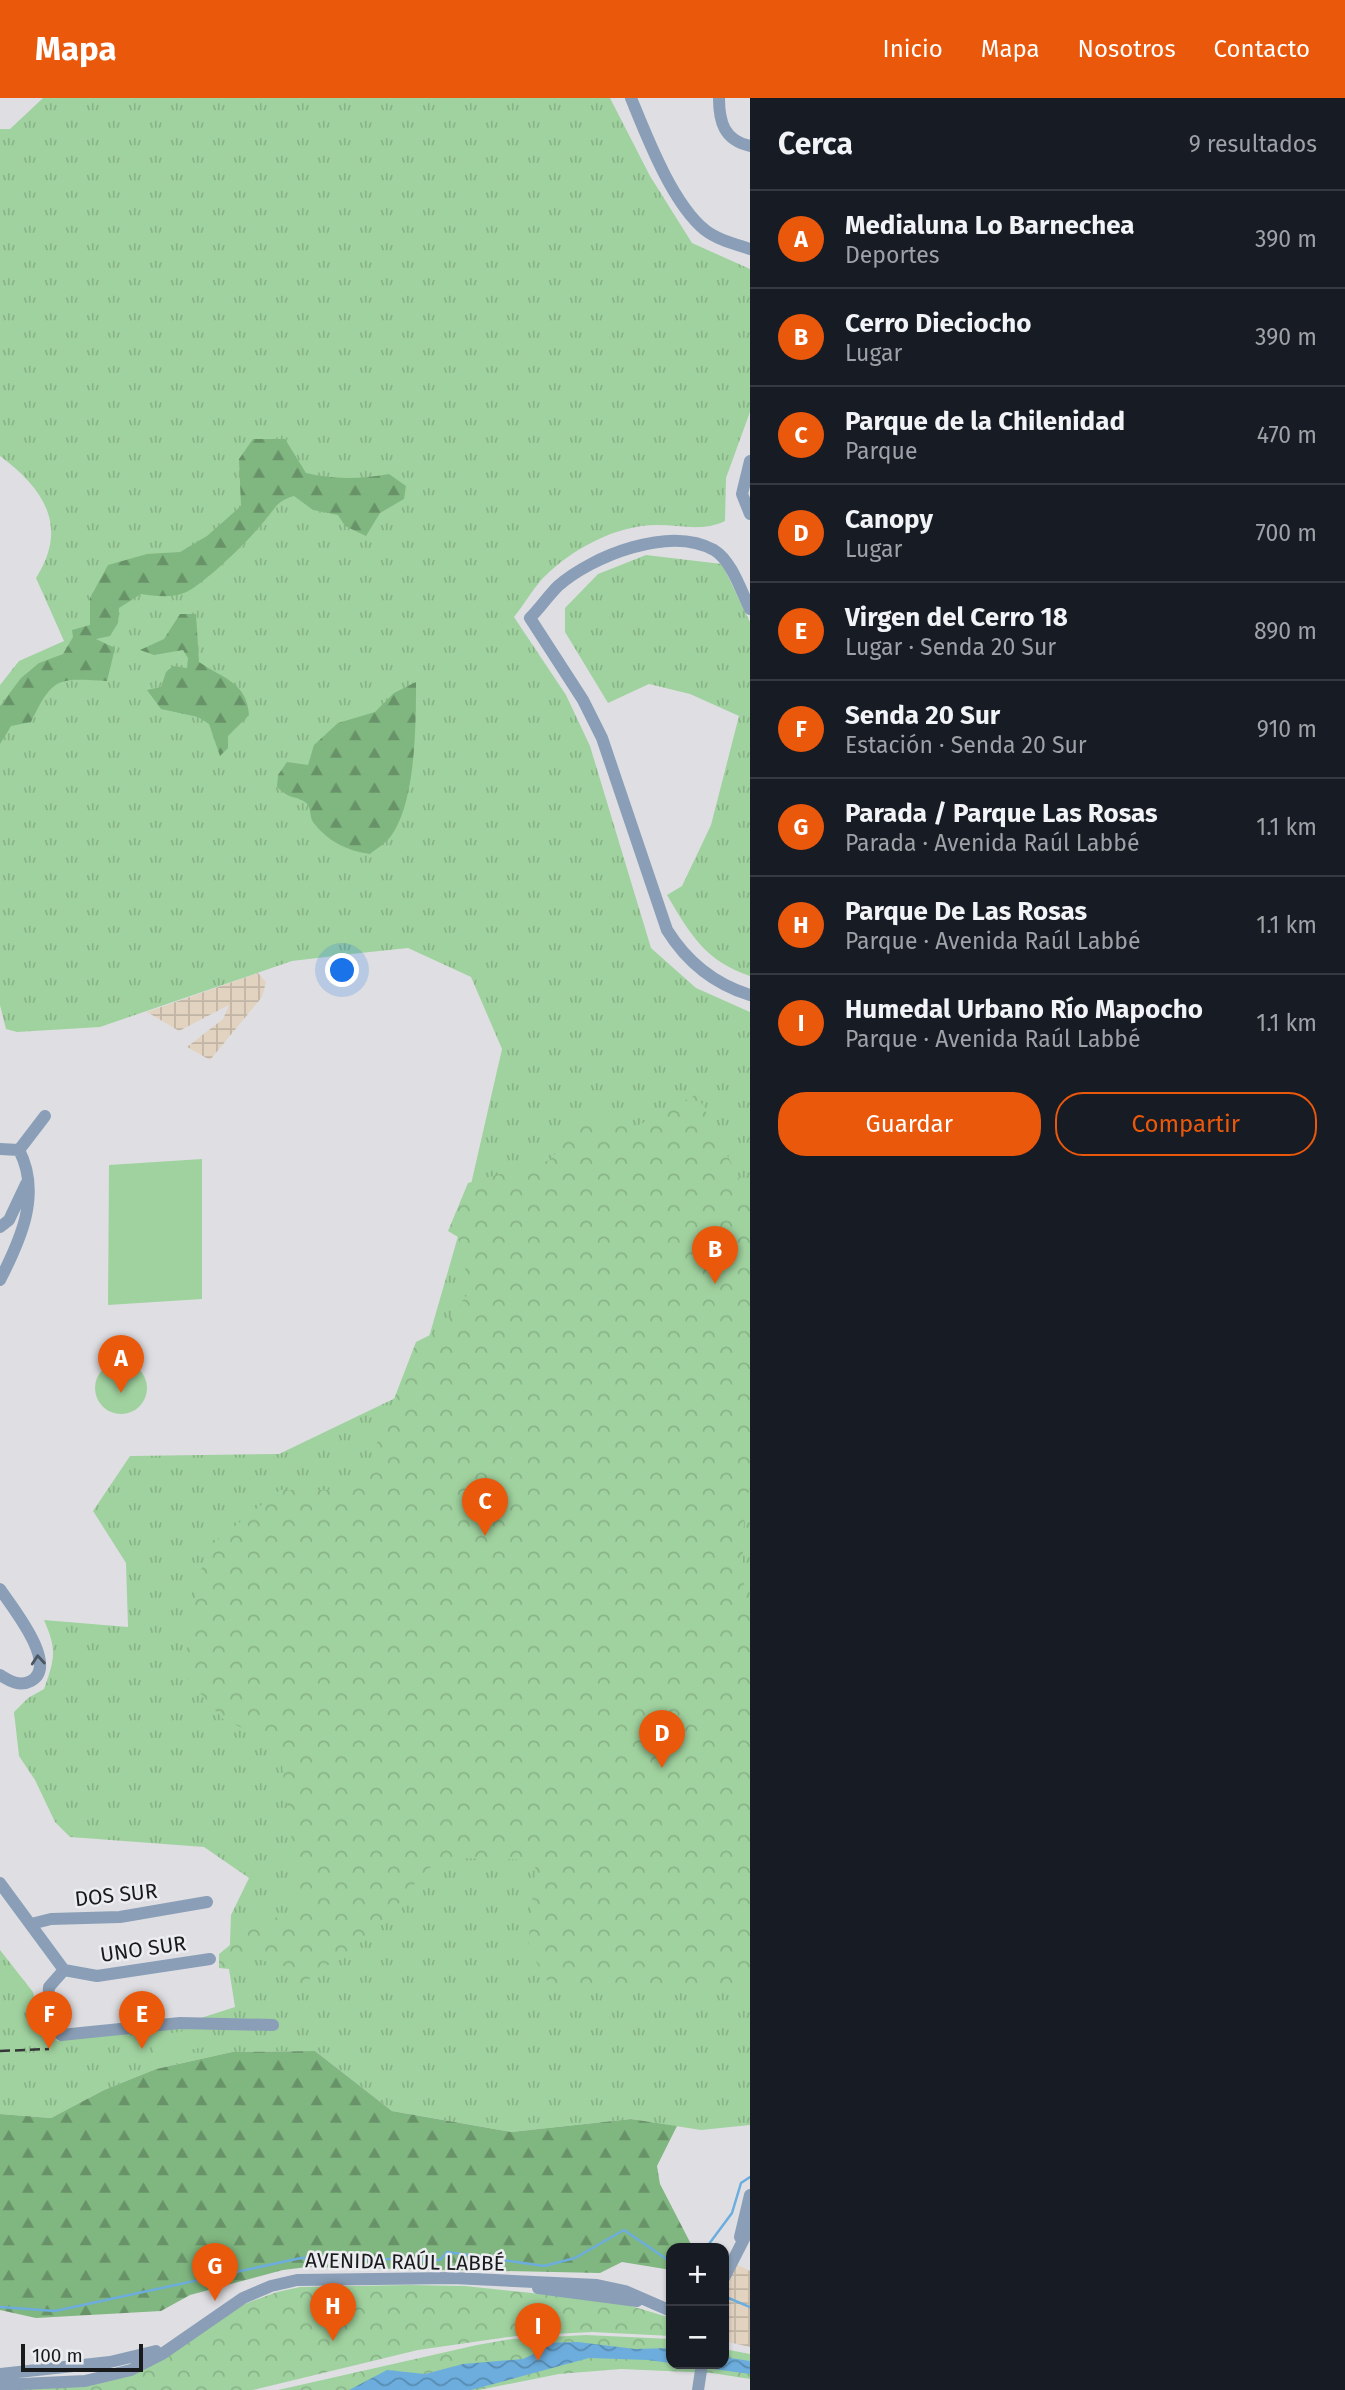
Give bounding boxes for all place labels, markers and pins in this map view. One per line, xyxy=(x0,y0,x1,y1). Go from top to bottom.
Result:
pin: B xyxy=(692,1226,738,1284)
pin: A xyxy=(98,1335,144,1393)
pin: C xyxy=(462,1478,508,1536)
pin: D xyxy=(639,1710,685,1768)
pin: F xyxy=(26,1991,72,2049)
pin: E xyxy=(119,1991,165,2049)
pin: G xyxy=(192,2243,238,2301)
pin: H xyxy=(310,2283,356,2341)
pin: I xyxy=(515,2303,561,2361)

